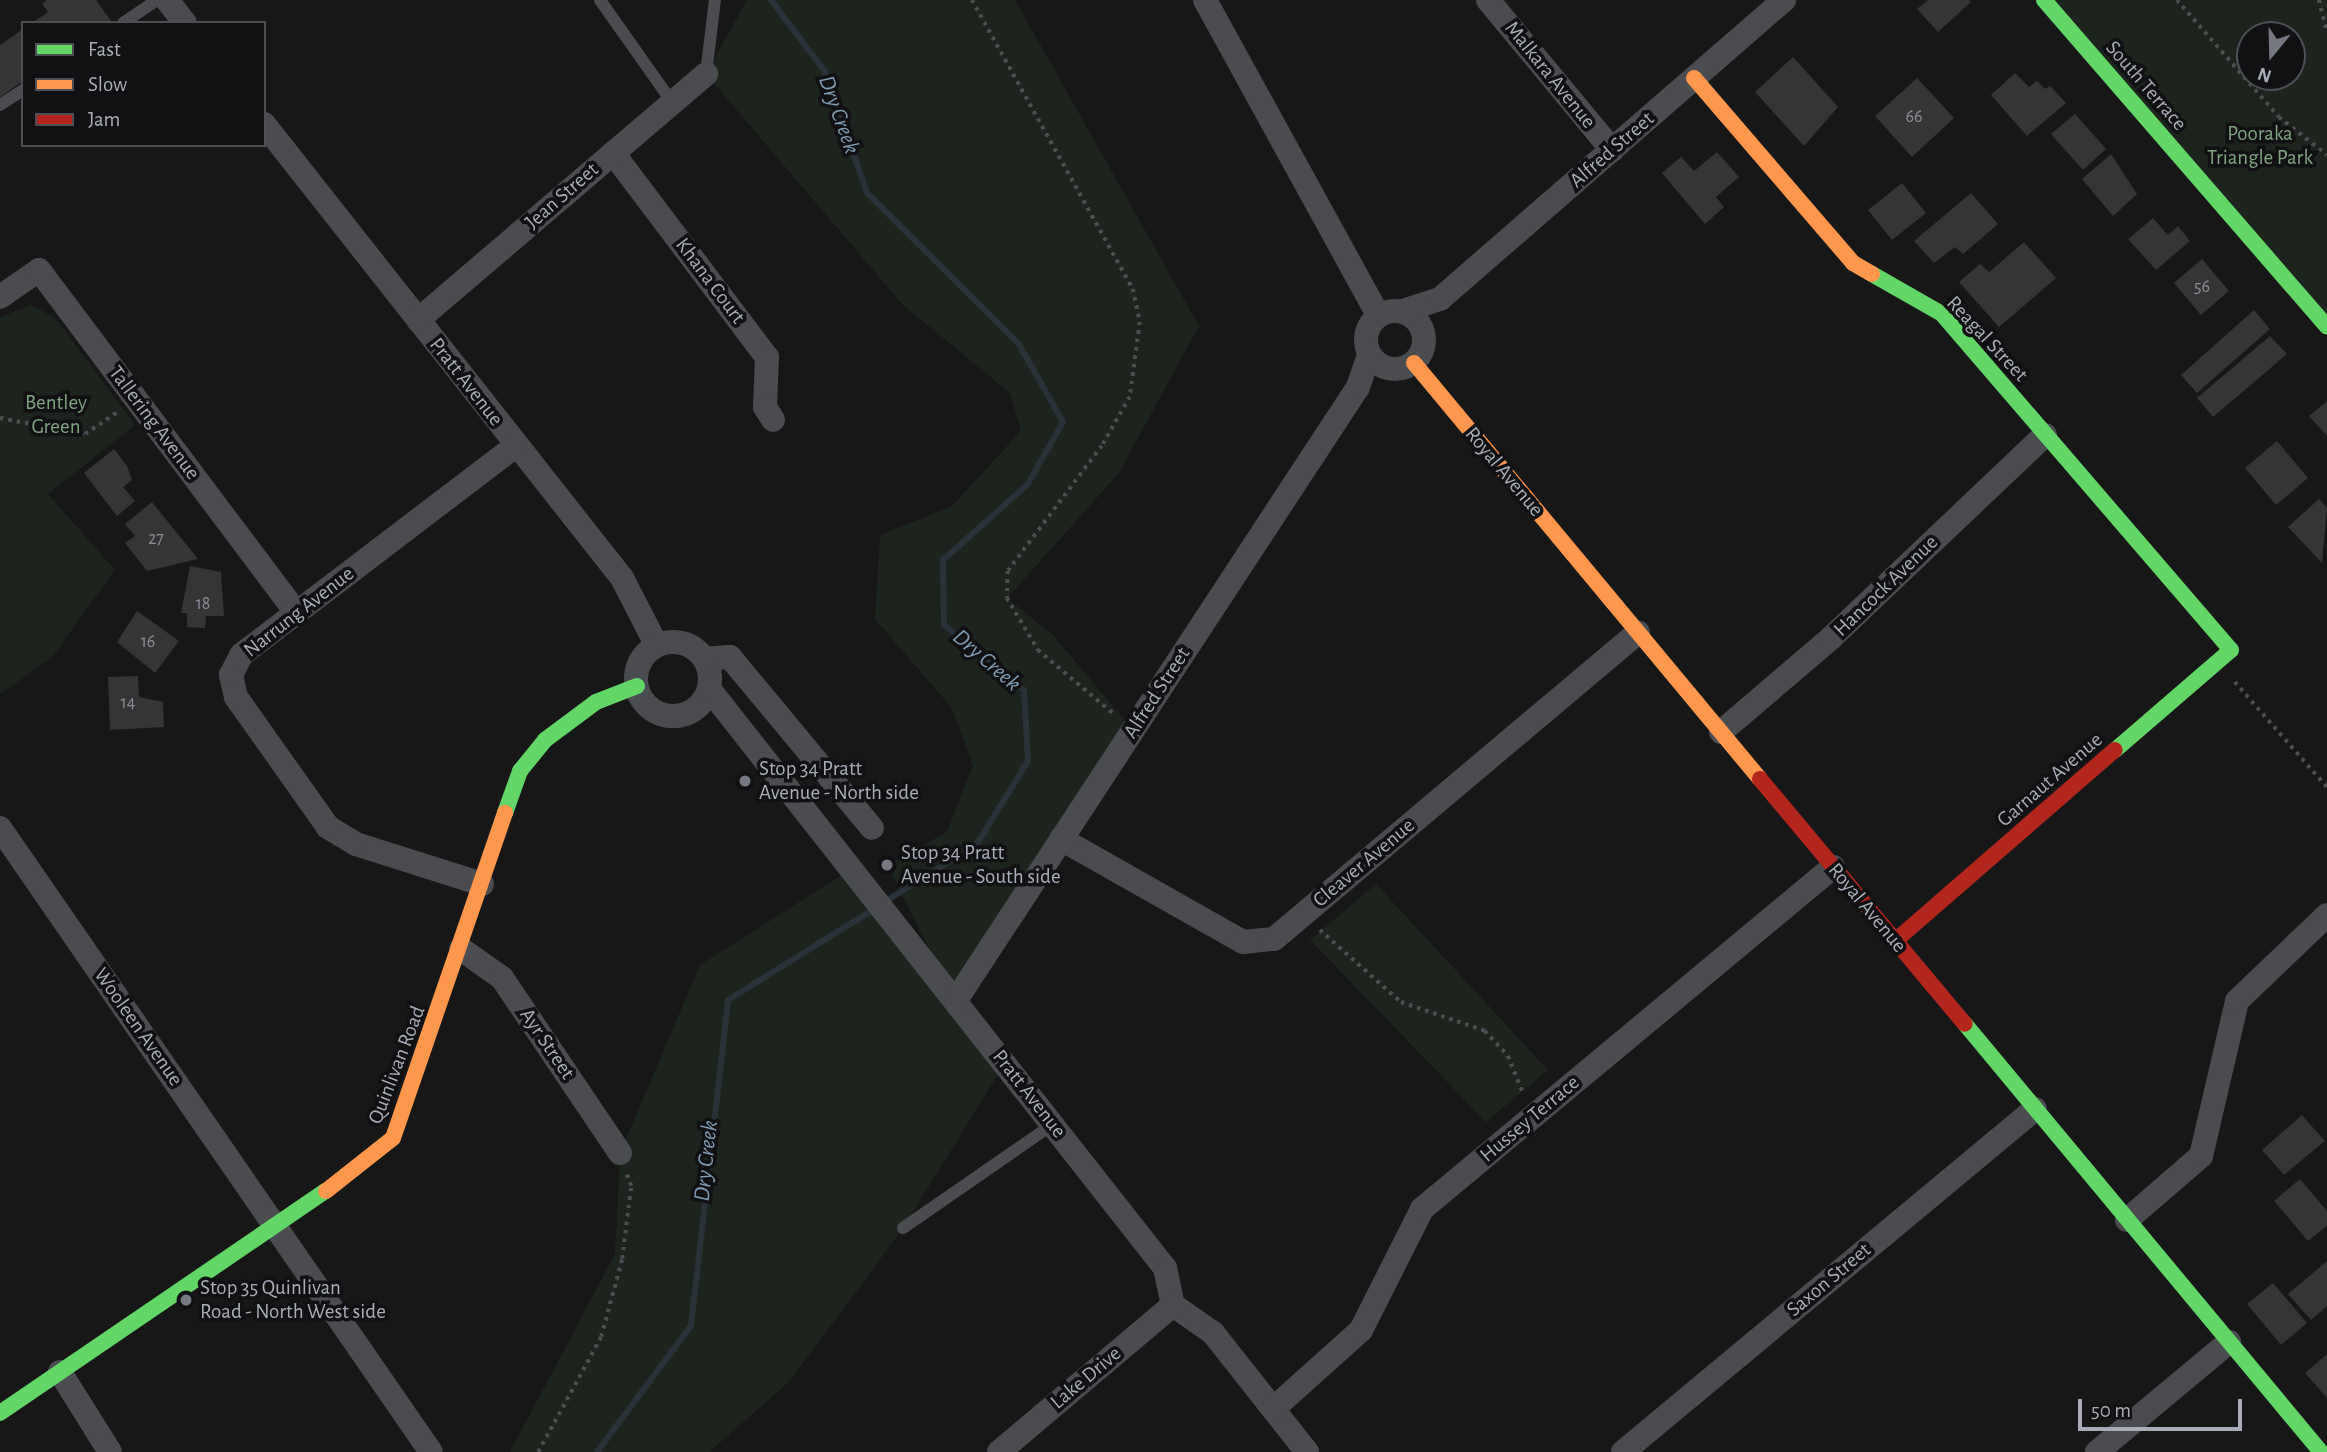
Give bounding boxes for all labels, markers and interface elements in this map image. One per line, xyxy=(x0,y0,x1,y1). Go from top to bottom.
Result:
street label: Malkara Avenue xyxy=(1499,16,1601,134)
legend xyxy=(21,21,266,147)
north arrow xyxy=(2236,21,2306,91)
street label: South Terrace xyxy=(2100,36,2192,136)
text: Fast xyxy=(88,39,121,60)
text: N xyxy=(2255,63,2274,86)
water label: Dry Creek xyxy=(811,72,865,158)
text: Slow xyxy=(88,74,127,95)
street label: Alfred Street xyxy=(1565,106,1659,194)
house number: 66 xyxy=(1906,106,1922,128)
text: Jam xyxy=(88,109,120,130)
park label: Pooraka Triangle Park xyxy=(2207,121,2313,171)
street label: Jean Street xyxy=(520,157,604,235)
street label: Khana Court xyxy=(670,233,750,329)
house number: 56 xyxy=(2194,276,2210,298)
street label: Reagal Street xyxy=(1941,291,2033,387)
street label: Pratt Avenue xyxy=(424,333,508,431)
street label: Tallering Avenue xyxy=(103,361,205,485)
park label: Bentley Green xyxy=(25,390,87,440)
street label: Royal Avenue xyxy=(1459,422,1549,522)
house number: 27 xyxy=(148,528,164,550)
street label: Hancock Avenue xyxy=(1829,530,1943,642)
street label: Narrung Avenue xyxy=(239,561,359,663)
house number: 18 xyxy=(196,593,210,615)
water label: Dry Creek xyxy=(946,624,1026,698)
house number: 16 xyxy=(141,631,155,653)
street label: Alfred Street xyxy=(1118,643,1196,743)
house number: 14 xyxy=(121,692,135,714)
street label: Garnaut Avenue xyxy=(1992,727,2108,833)
place label: Stop 34 Pratt Avenue - North side xyxy=(759,756,919,806)
marker: Stop 34 Pratt Avenue - North side xyxy=(737,773,753,789)
street label: Cleaver Avenue xyxy=(1308,813,1420,913)
place label: Stop 34 Pratt Avenue - South side xyxy=(901,840,1061,890)
marker: Stop 34 Pratt Avenue - South side xyxy=(879,857,895,873)
street label: Royal Avenue xyxy=(1822,858,1912,958)
street label: Wooleen Avenue xyxy=(88,963,188,1091)
street label: Quinlivan Road xyxy=(363,1002,431,1128)
street label: Ayr Street xyxy=(514,1004,580,1084)
street label: Pratt Avenue xyxy=(987,1045,1071,1143)
street label: Hussey Terrace xyxy=(1475,1070,1585,1168)
water label: Dry Creek xyxy=(689,1119,725,1203)
street label: Saxon Street xyxy=(1782,1238,1876,1322)
place label: Stop 35 Quinlivan Road - North West side xyxy=(200,1275,386,1325)
marker: Stop 35 Quinlivan Road - North West side xyxy=(178,1292,194,1308)
street label: Lake Drive xyxy=(1046,1341,1126,1415)
scale bar xyxy=(2082,1386,2246,1430)
text: 50 m xyxy=(2091,1400,2131,1421)

